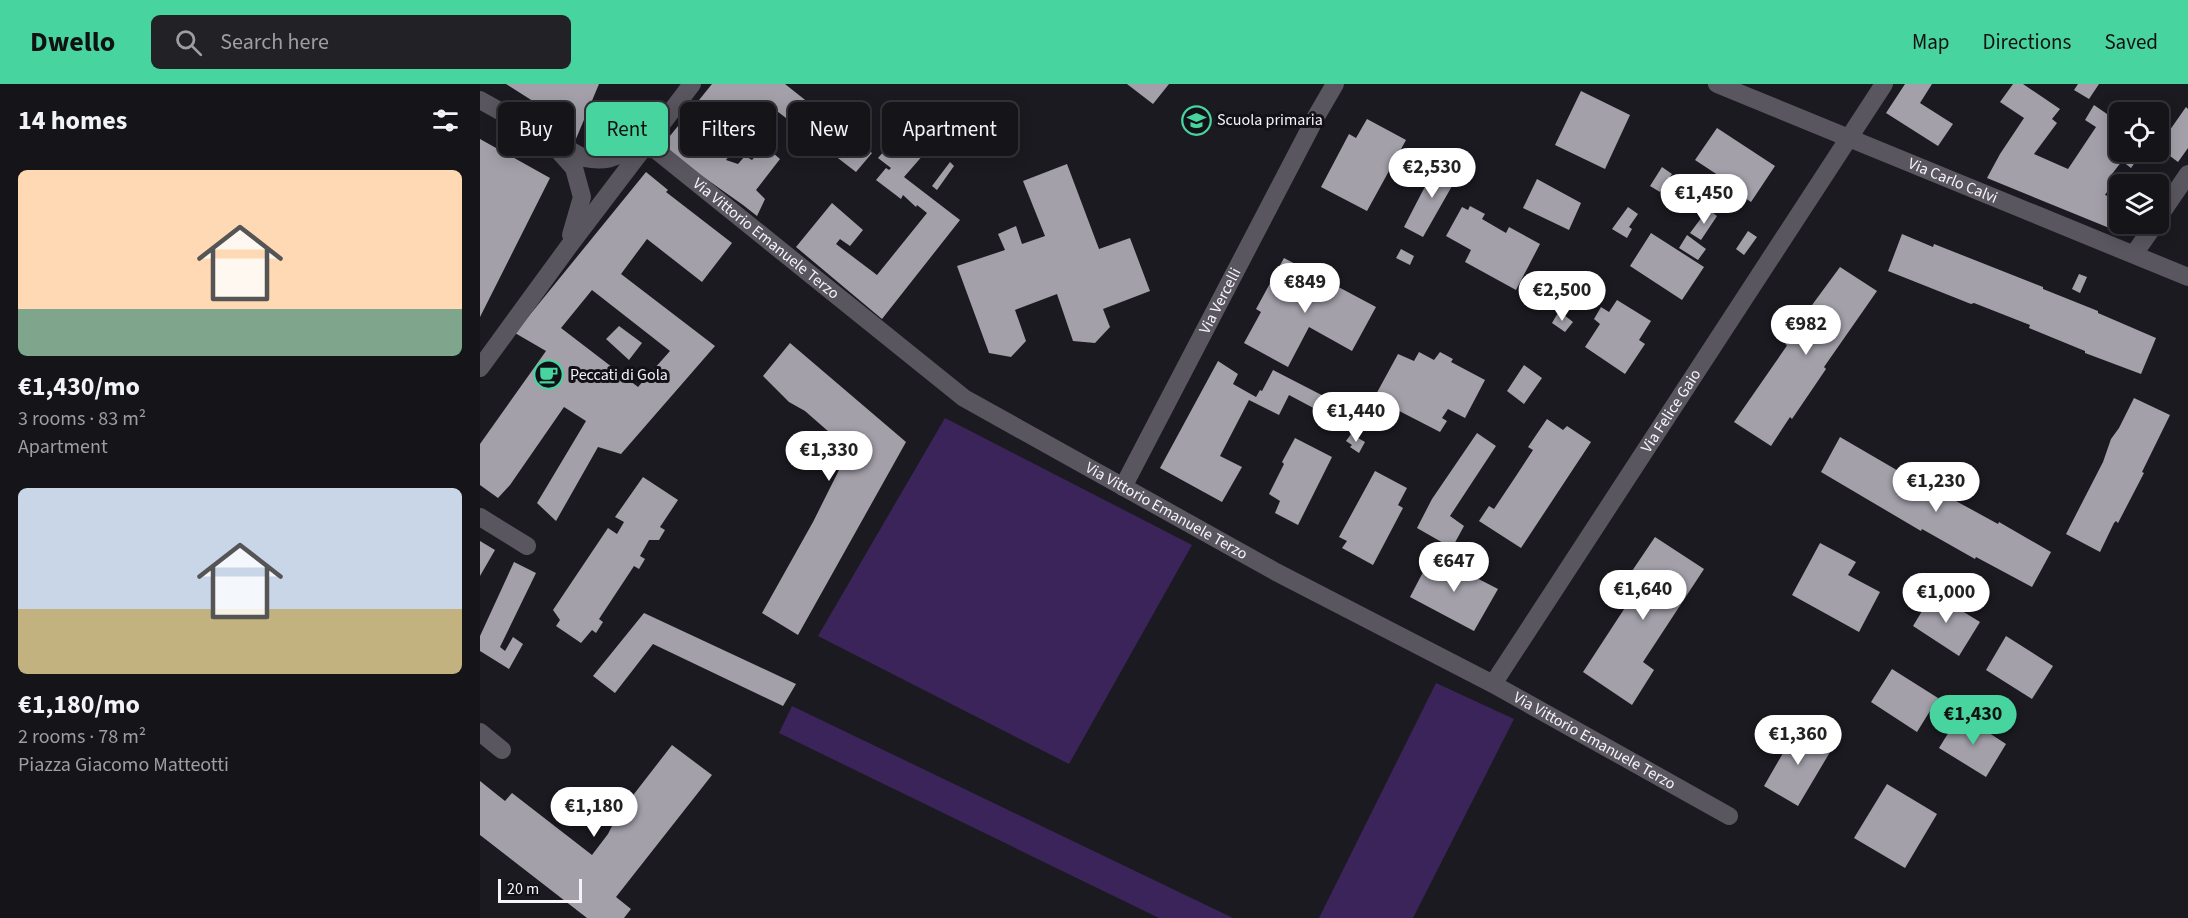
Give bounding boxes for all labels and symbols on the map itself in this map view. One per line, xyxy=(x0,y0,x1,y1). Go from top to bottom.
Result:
school or university icon: Scuola primaria xyxy=(1180,104,1212,136)
place label: Scuola primaria xyxy=(1217,109,1323,131)
pin: €2,530 xyxy=(1383,148,1481,199)
street label: Via Carlo Calvi xyxy=(1905,153,2001,209)
street label: Via Vittorio Emanuele Terzo xyxy=(688,173,844,304)
pin: €1,450 xyxy=(1655,174,1753,225)
pin: €849 xyxy=(1269,263,1341,314)
street label: Via Vercelli xyxy=(1194,264,1246,338)
pin: €2,500 xyxy=(1513,271,1611,322)
pin: €982 xyxy=(1770,305,1842,356)
cafe icon: Peccati di Gola xyxy=(533,359,565,391)
place label: Peccati di Gola xyxy=(570,364,668,386)
street label: Via Felice Gaio xyxy=(1636,365,1706,457)
pin: €1,440 xyxy=(1307,392,1405,443)
pin: €1,330 xyxy=(780,431,878,482)
street label: Via Vittorio Emanuele Terzo xyxy=(1081,457,1252,565)
pin: €1,230 xyxy=(1887,462,1985,513)
pin: €647 xyxy=(1418,542,1490,593)
pin: €1,640 xyxy=(1594,570,1692,621)
pin: €1,000 xyxy=(1897,573,1995,624)
street label: Via Vittorio Emanuele Terzo xyxy=(1509,687,1680,795)
pin: €1,430 xyxy=(1924,695,2022,746)
pin: €1,360 xyxy=(1749,715,1847,766)
pin: €1,180 xyxy=(545,787,643,838)
scale bar xyxy=(498,876,582,904)

